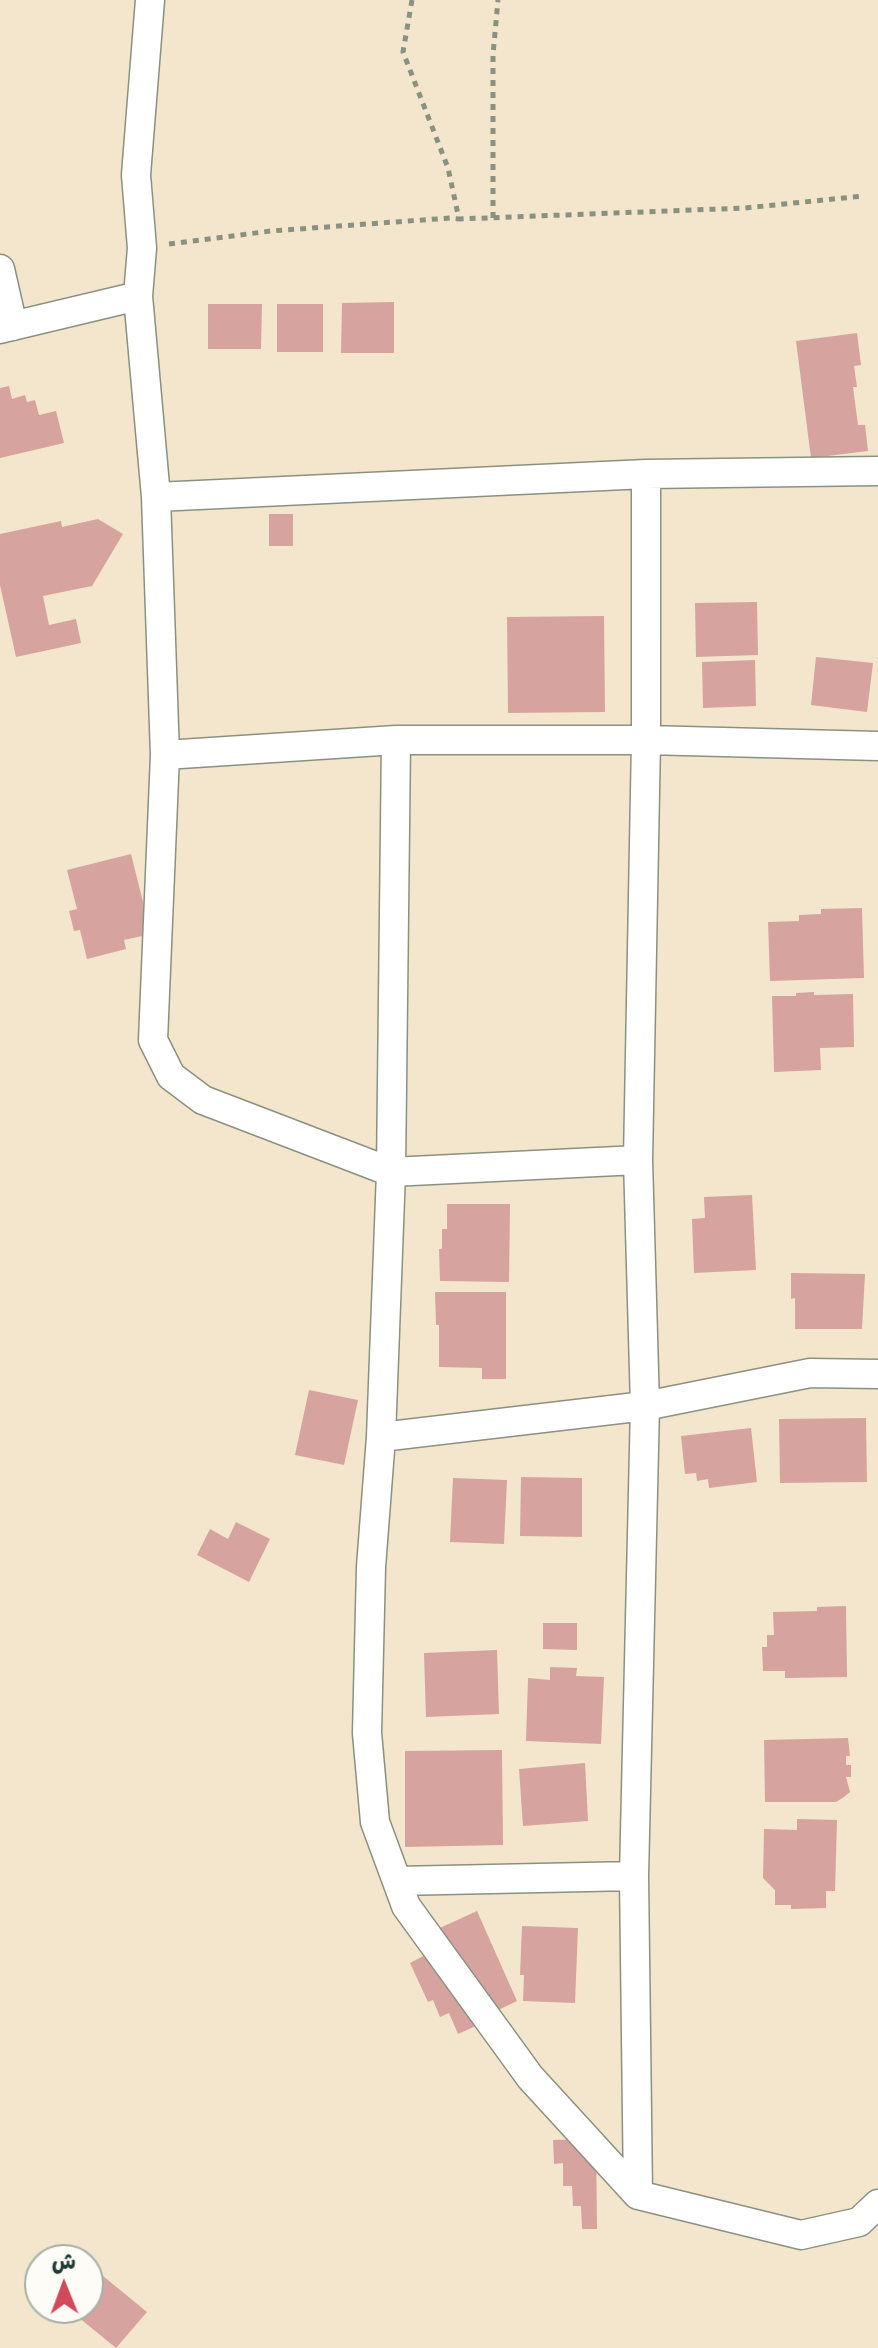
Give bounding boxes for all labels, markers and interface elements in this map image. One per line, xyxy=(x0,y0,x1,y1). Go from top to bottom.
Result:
text: ش xyxy=(51,2242,76,2281)
north arrow xyxy=(24,2244,104,2324)

